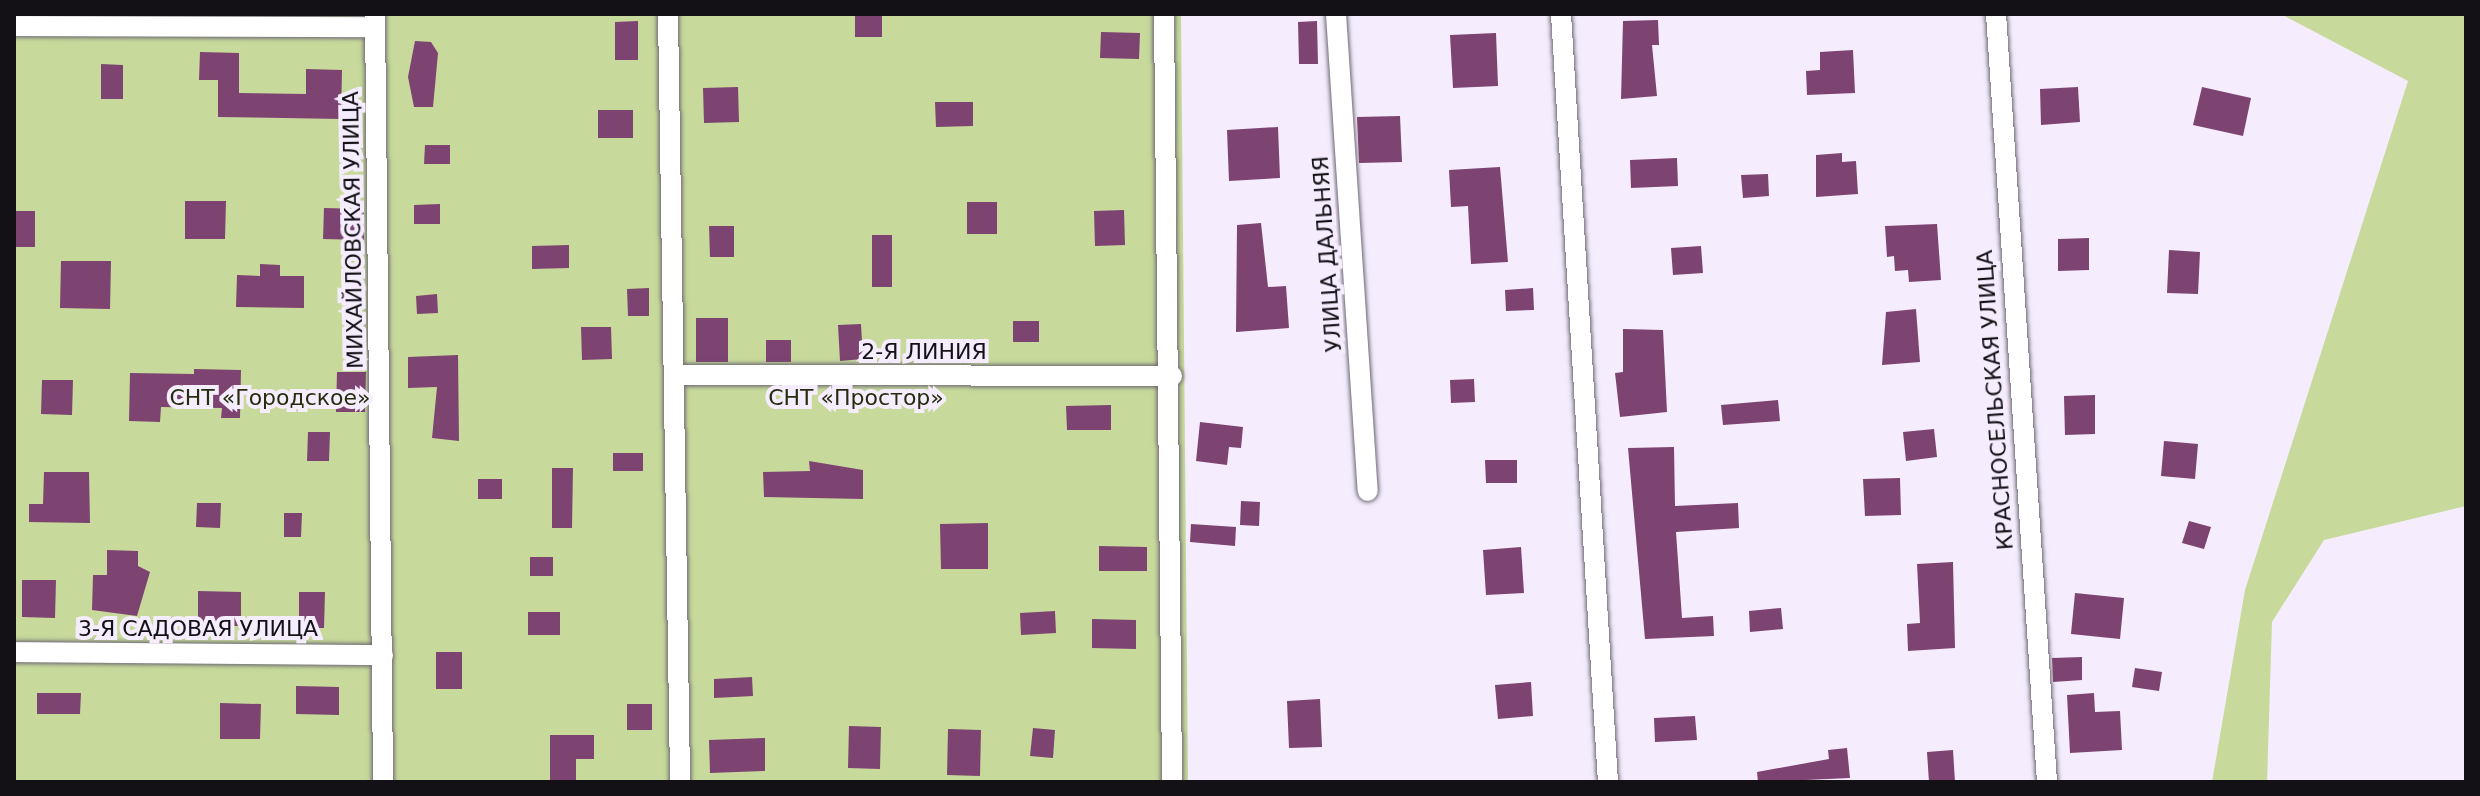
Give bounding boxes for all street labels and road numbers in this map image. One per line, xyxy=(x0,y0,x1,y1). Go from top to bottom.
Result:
street label: МИХАЙЛОВСКАЯ УЛИЦА xyxy=(337,91,369,369)
street label: УЛИЦА ДАЛЬНЯЯ xyxy=(1307,155,1347,353)
street label: КРАСНОСЕЛЬСКАЯ УЛИЦА xyxy=(1971,249,2019,551)
street label: 2-Я ЛИНИЯ xyxy=(861,339,987,365)
street label: 3-Я САДОВАЯ УЛИЦА xyxy=(78,616,318,642)

